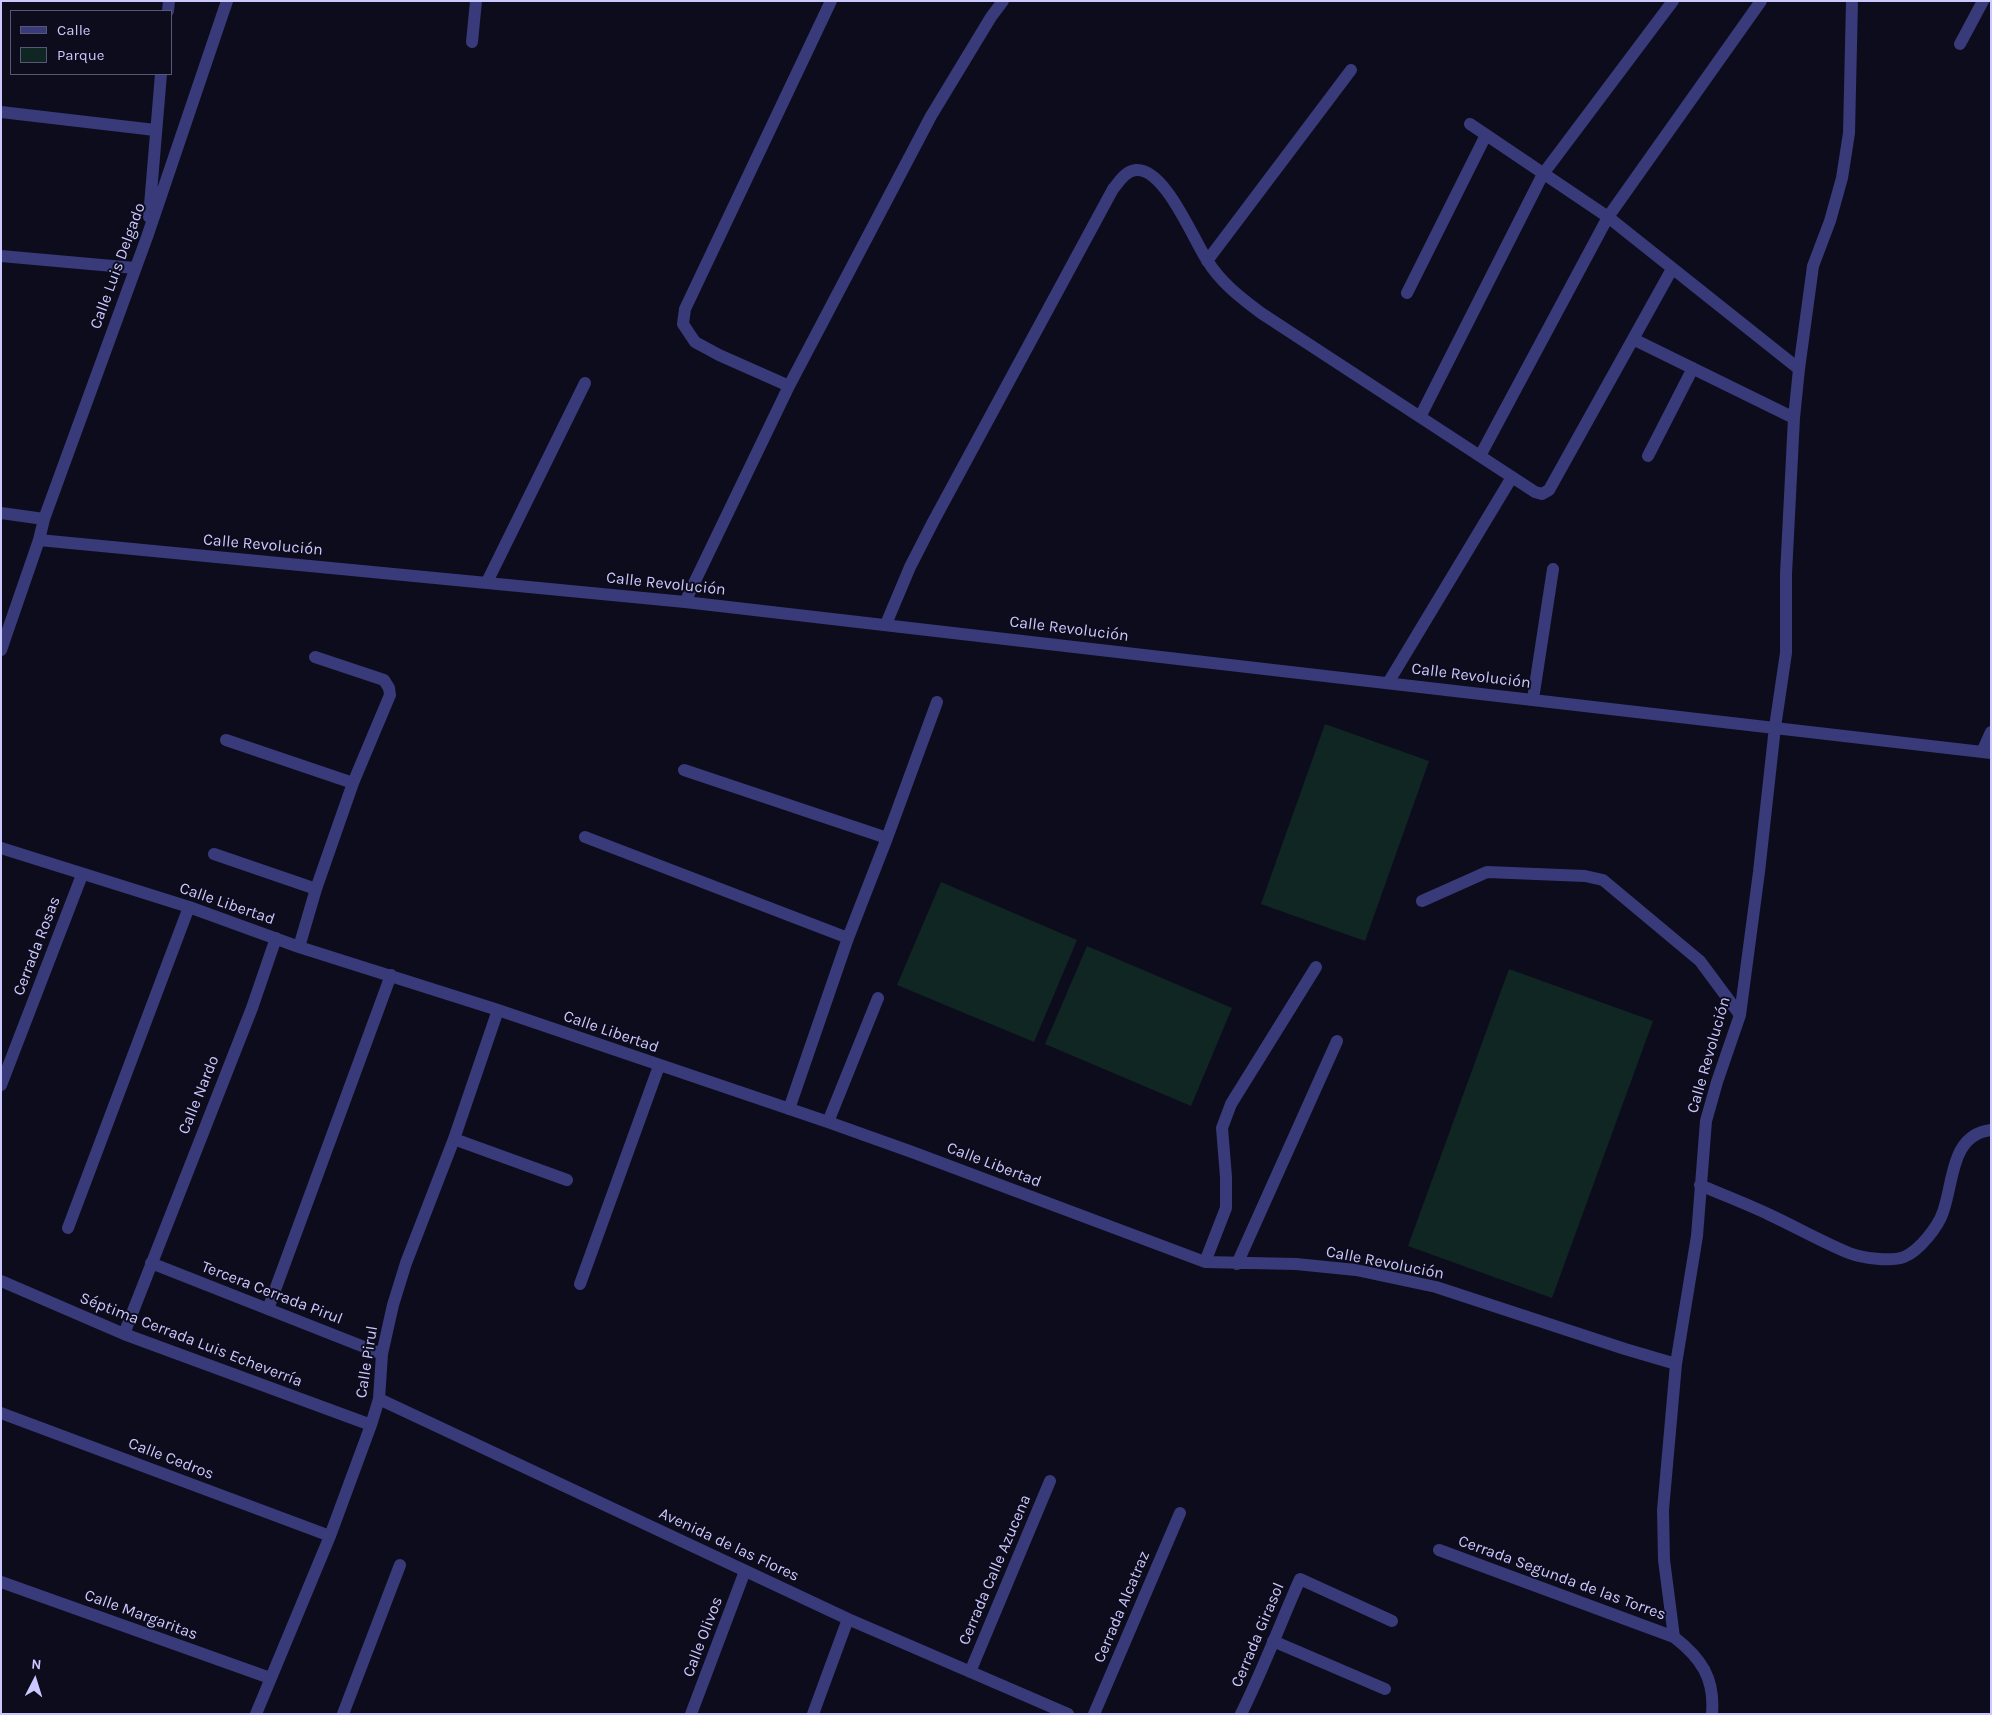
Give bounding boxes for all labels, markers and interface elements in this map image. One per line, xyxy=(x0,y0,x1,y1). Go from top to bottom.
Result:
legend xyxy=(10,10,172,75)
text: Calle xyxy=(57,21,91,39)
text: Parque xyxy=(57,46,105,64)
street label: Calle Luis Delgado xyxy=(86,200,150,332)
street label: Calle Revolución xyxy=(202,530,324,560)
street label: Calle Revolución xyxy=(605,568,727,600)
street label: Calle Revolución xyxy=(1008,612,1130,646)
street label: Calle Revolución xyxy=(1410,659,1532,693)
street label: Calle Libertad xyxy=(177,879,277,929)
street label: Cerrada Rosas xyxy=(9,894,65,998)
street label: Calle Revolución xyxy=(1683,995,1735,1115)
street label: Calle Libertad xyxy=(561,1007,661,1057)
street label: Calle Nardo xyxy=(174,1053,224,1137)
street label: Calle Libertad xyxy=(944,1138,1044,1192)
street label: Calle Revolución xyxy=(1324,1242,1446,1284)
street label: Tercera Cerrada Pirul xyxy=(199,1257,345,1329)
street label: Séptima Cerrada Luis Echeverría xyxy=(77,1289,305,1391)
street label: Calle Pirul xyxy=(352,1324,382,1400)
street label: Calle Cedros xyxy=(126,1434,216,1484)
street label: Cerrada Calle Azucena xyxy=(955,1492,1035,1648)
street label: Avenida de las Flores xyxy=(656,1504,802,1586)
street label: Cerrada Segunda de las Torres xyxy=(1456,1531,1668,1625)
street label: Cerrada Alcatraz xyxy=(1090,1548,1154,1666)
street label: Cerrada Girasol xyxy=(1227,1580,1289,1690)
street label: Calle Margaritas xyxy=(82,1586,200,1644)
street label: Calle Olivos xyxy=(679,1594,727,1680)
north arrow xyxy=(10,1655,60,1705)
text: N xyxy=(31,1656,42,1673)

